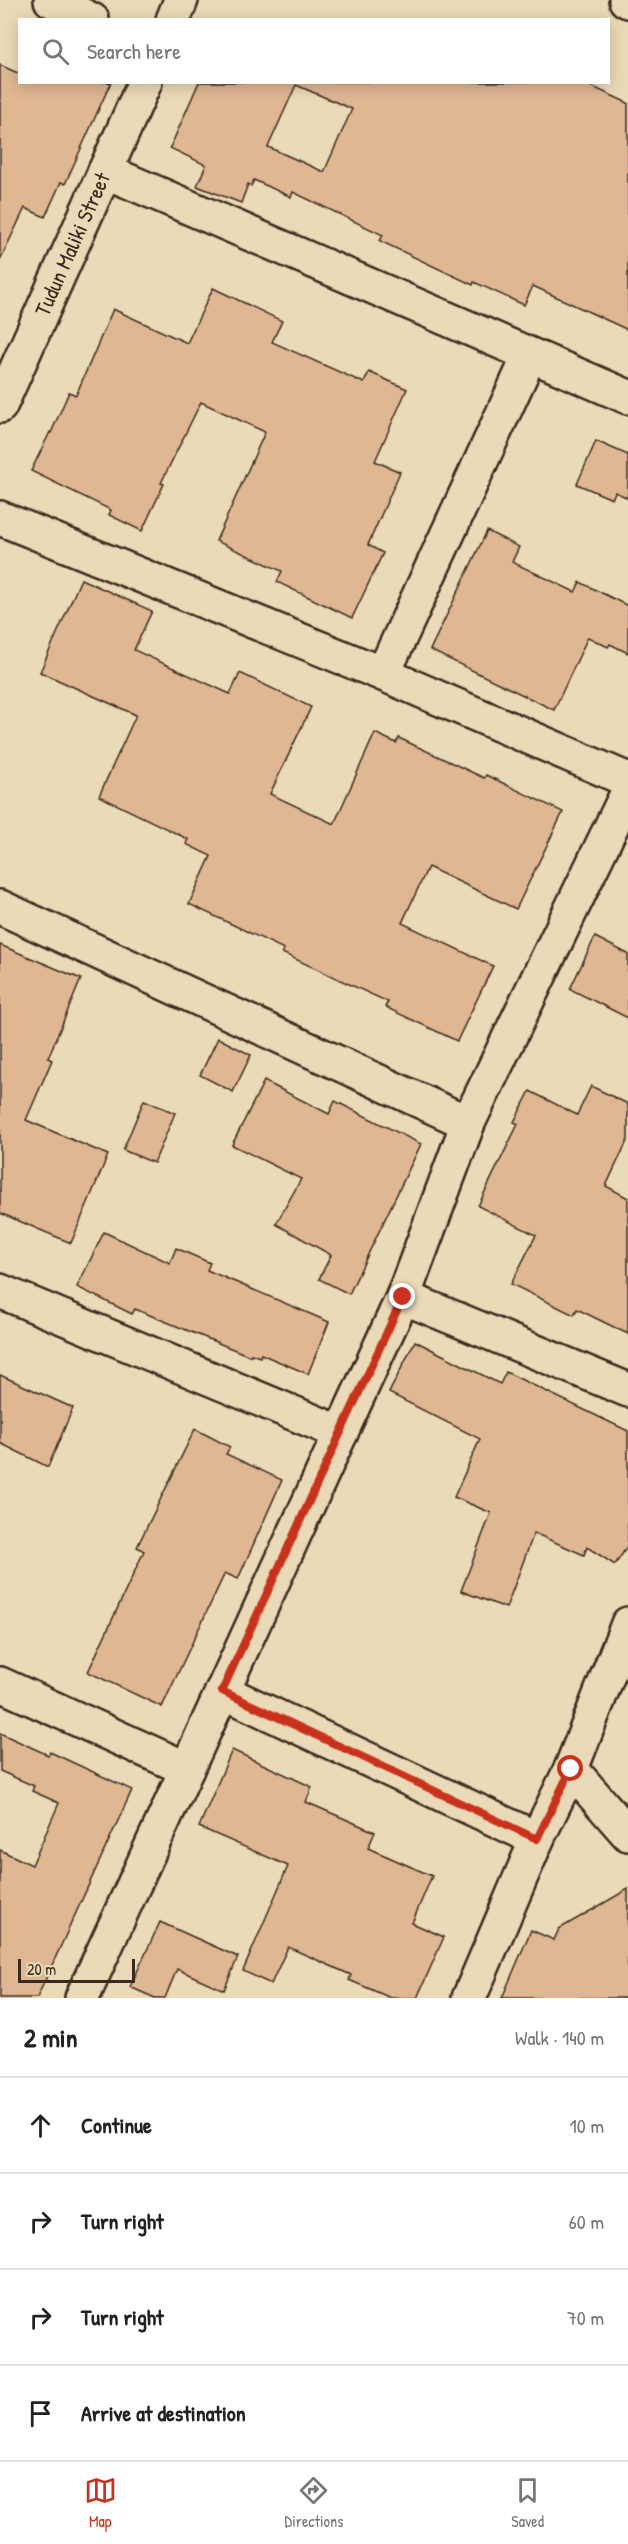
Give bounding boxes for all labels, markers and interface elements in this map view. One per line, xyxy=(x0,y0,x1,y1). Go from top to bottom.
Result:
search box xyxy=(18,18,610,84)
icon: search xyxy=(39,35,72,68)
text: Search here xyxy=(87,36,181,66)
street label: Tudun Maliki Street xyxy=(27,167,117,321)
route end xyxy=(389,1283,415,1309)
route start xyxy=(557,1755,583,1781)
scale bar xyxy=(18,1956,135,1984)
text: 20 m xyxy=(27,1958,56,1980)
text: 2 min xyxy=(24,2020,77,2055)
text: Walk · 140 m xyxy=(515,2024,604,2051)
icon: ahead xyxy=(24,2109,57,2142)
text: Continue xyxy=(81,2110,152,2140)
text: 10 m xyxy=(570,2112,604,2139)
icon: right xyxy=(24,2205,57,2238)
text: Turn right xyxy=(81,2206,164,2236)
text: 60 m xyxy=(569,2208,604,2235)
icon: right xyxy=(24,2301,57,2334)
text: Turn right xyxy=(81,2302,164,2332)
text: 70 m xyxy=(567,2304,604,2331)
icon: arrive xyxy=(24,2397,57,2430)
text: Arrive at destination xyxy=(81,2398,246,2428)
tab: Map xyxy=(84,2474,117,2532)
tab: Directions xyxy=(285,2474,343,2532)
tab: Saved xyxy=(511,2474,544,2532)

